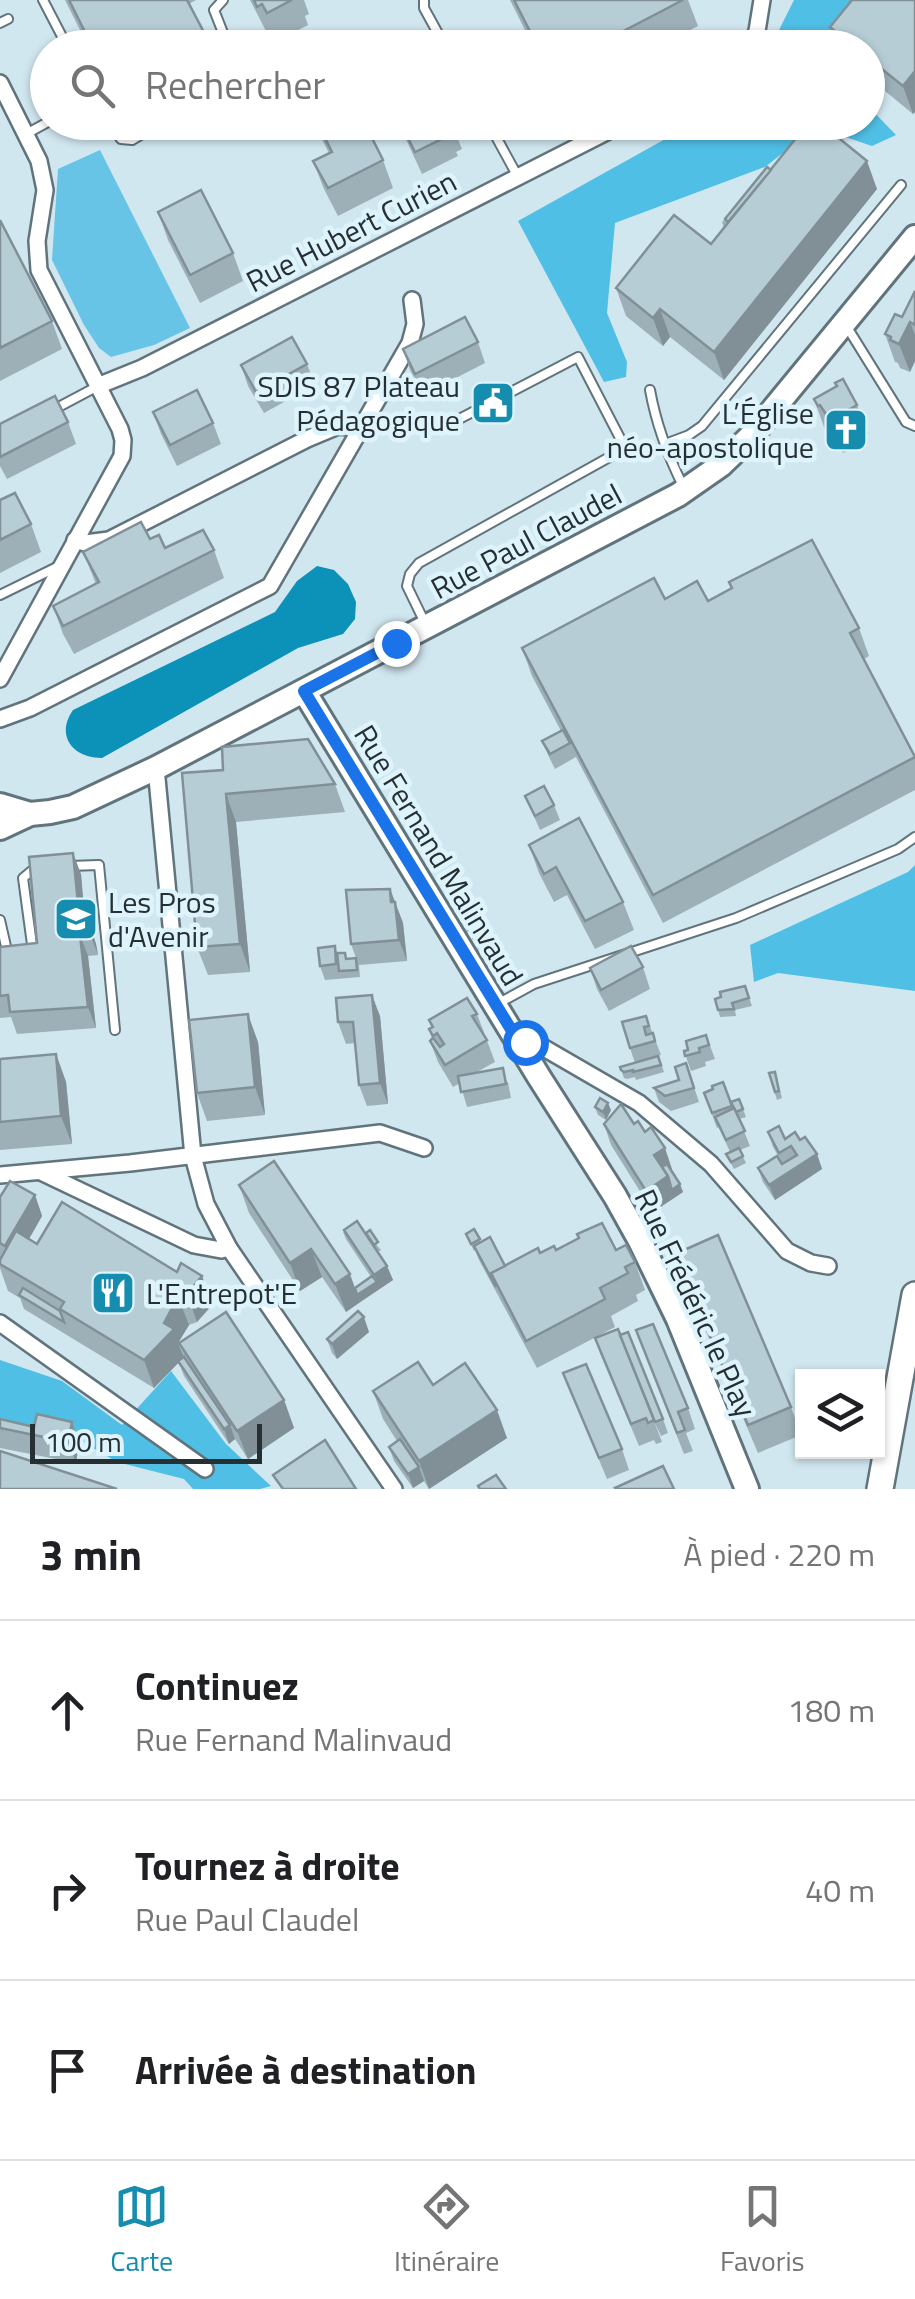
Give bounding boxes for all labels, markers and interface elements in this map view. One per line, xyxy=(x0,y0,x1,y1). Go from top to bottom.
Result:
search box xyxy=(30,30,885,140)
text: Rechercher xyxy=(145,56,326,114)
icon: search xyxy=(65,58,120,113)
street label: Rue Hubert Curien xyxy=(238,158,464,304)
place label: SDIS 87 Plateau Pédagogique xyxy=(258,363,460,443)
public building icon: SDIS 87 Plateau Pédagogique xyxy=(470,380,516,426)
place label: L’Église néo-apostolique xyxy=(607,390,814,470)
church icon: L’Église néo-apostolique xyxy=(823,407,869,453)
street label: Rue Paul Claudel xyxy=(422,471,630,611)
route end xyxy=(374,621,420,667)
street label: Rue Fernand Malinvaud xyxy=(343,716,535,994)
place label: Les Pros d'Avenir xyxy=(108,879,216,959)
school or university icon: Les Pros d'Avenir xyxy=(53,896,99,942)
route start xyxy=(503,1020,549,1066)
street label: Rue Frédéric le Play xyxy=(623,1181,769,1425)
restaurant icon: L'Entrepot'E xyxy=(90,1270,136,1316)
place label: L'Entrepot'E xyxy=(146,1270,297,1316)
map controls xyxy=(795,1369,885,1459)
button: layers xyxy=(795,1369,885,1459)
scale bar xyxy=(30,1419,262,1464)
text: 100 m xyxy=(45,1420,122,1463)
text: 3 min xyxy=(40,1522,142,1586)
text: À pied · 220 m xyxy=(683,1530,875,1578)
text: Continuez xyxy=(135,1657,299,1715)
icon: ahead xyxy=(40,1683,95,1738)
text: 180 m xyxy=(787,1686,875,1734)
text: Rue Fernand Malinvaud xyxy=(135,1715,452,1763)
text: Tournez à droite xyxy=(135,1837,400,1895)
icon: right xyxy=(40,1863,95,1918)
text: 40 m xyxy=(805,1866,875,1914)
text: Rue Paul Claudel xyxy=(135,1895,359,1943)
text: Arrivée à destination xyxy=(135,2041,477,2099)
icon: arrive xyxy=(40,2043,95,2098)
tab: Carte xyxy=(110,2179,173,2282)
tab: Itinéraire xyxy=(394,2179,499,2282)
tab: Favoris xyxy=(720,2179,805,2282)

